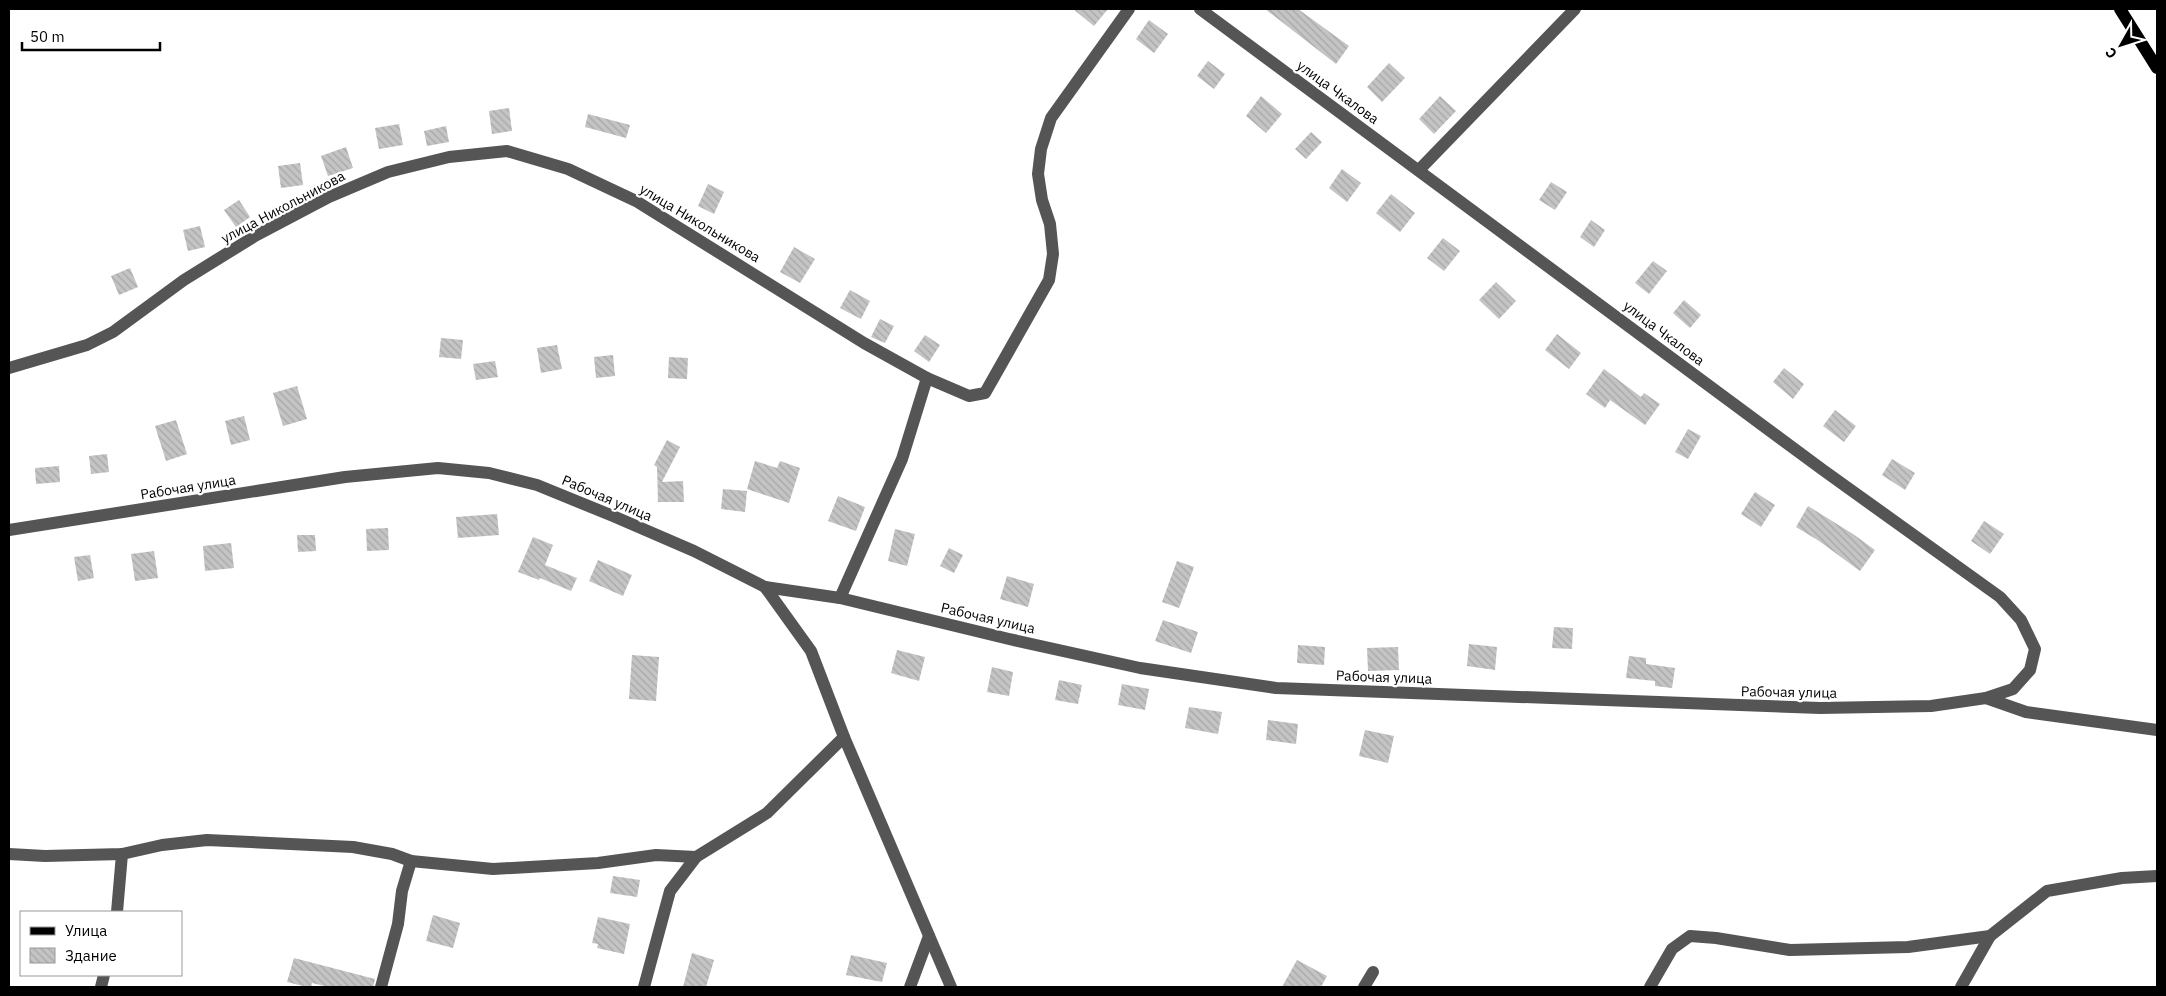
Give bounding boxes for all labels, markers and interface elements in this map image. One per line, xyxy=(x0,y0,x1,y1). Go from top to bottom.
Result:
scale bar xyxy=(22,20,160,52)
north arrow xyxy=(2096,20,2146,70)
text: 50 m xyxy=(30,27,65,46)
text: С xyxy=(2101,44,2121,62)
street label: улица Чкалова xyxy=(1293,56,1383,128)
street label: улица Никольникова xyxy=(218,166,348,247)
street label: улица Никольникова xyxy=(636,180,764,266)
street label: улица Чкалова xyxy=(1620,297,1709,370)
street label: Рабочая улица xyxy=(139,471,237,503)
street label: Рабочая улица xyxy=(559,471,655,525)
street label: Рабочая улица xyxy=(939,598,1037,638)
street label: Рабочая улица xyxy=(1336,666,1433,688)
street label: Рабочая улица xyxy=(1741,682,1838,702)
legend xyxy=(20,911,182,976)
text: Улица xyxy=(65,921,107,940)
text: Здание xyxy=(65,946,117,965)

